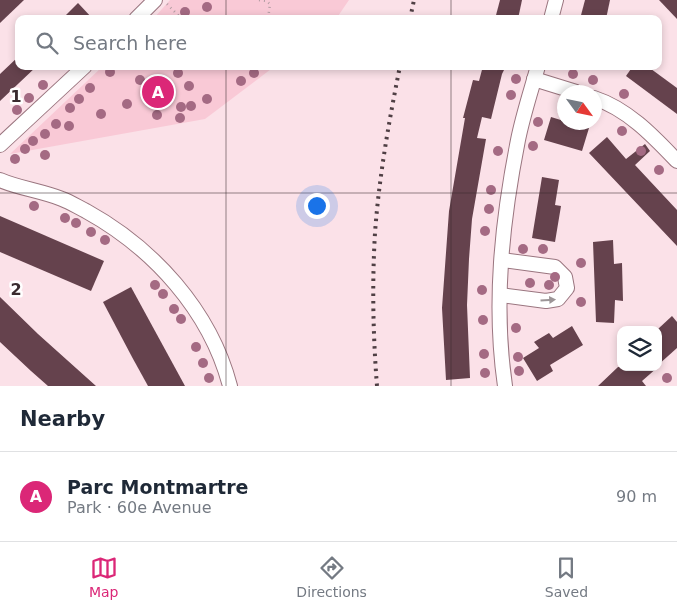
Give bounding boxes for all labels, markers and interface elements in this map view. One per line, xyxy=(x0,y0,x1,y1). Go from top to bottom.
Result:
search box xyxy=(15,15,662,70)
icon: search xyxy=(33,29,61,57)
text: Search here xyxy=(73,32,187,54)
pin: A xyxy=(142,73,174,111)
north arrow xyxy=(557,85,602,130)
text: 1 xyxy=(10,87,22,106)
your location xyxy=(304,193,330,219)
text: 2 xyxy=(10,280,22,299)
one-way arrow xyxy=(541,295,557,303)
map controls xyxy=(617,326,662,371)
button: layers xyxy=(617,326,662,371)
text: Nearby xyxy=(20,407,105,431)
text: Parc Montmartre xyxy=(67,476,248,498)
text: A xyxy=(30,487,42,506)
text: 90 m xyxy=(616,487,657,506)
text: Park · 60e Avenue xyxy=(67,498,212,517)
tab: Map xyxy=(89,554,118,600)
tab: Directions xyxy=(296,554,367,600)
tab: Saved xyxy=(545,554,588,600)

